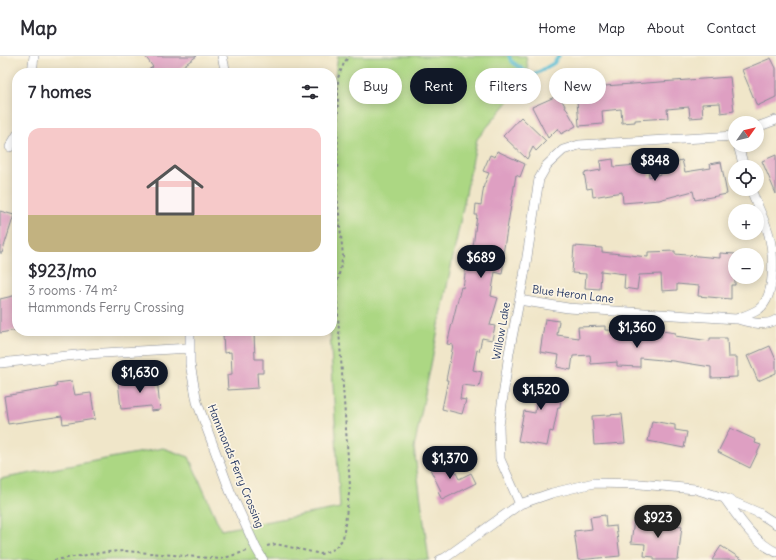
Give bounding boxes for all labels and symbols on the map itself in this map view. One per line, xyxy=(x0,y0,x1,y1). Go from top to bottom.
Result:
north arrow xyxy=(728,116,764,152)
pin: $848 xyxy=(631,148,679,182)
pin: $689 xyxy=(457,245,505,279)
street label: Blue Heron Lane xyxy=(531,282,615,306)
street label: Willow Lake xyxy=(489,301,513,361)
pin: $1,360 xyxy=(604,315,670,349)
pin: $1,630 xyxy=(107,360,173,394)
pin: $1,520 xyxy=(508,377,574,411)
street label: Hammonds Ferry Crossing xyxy=(205,402,267,530)
pin: $1,370 xyxy=(417,446,483,480)
pin: $923 xyxy=(634,505,682,539)

